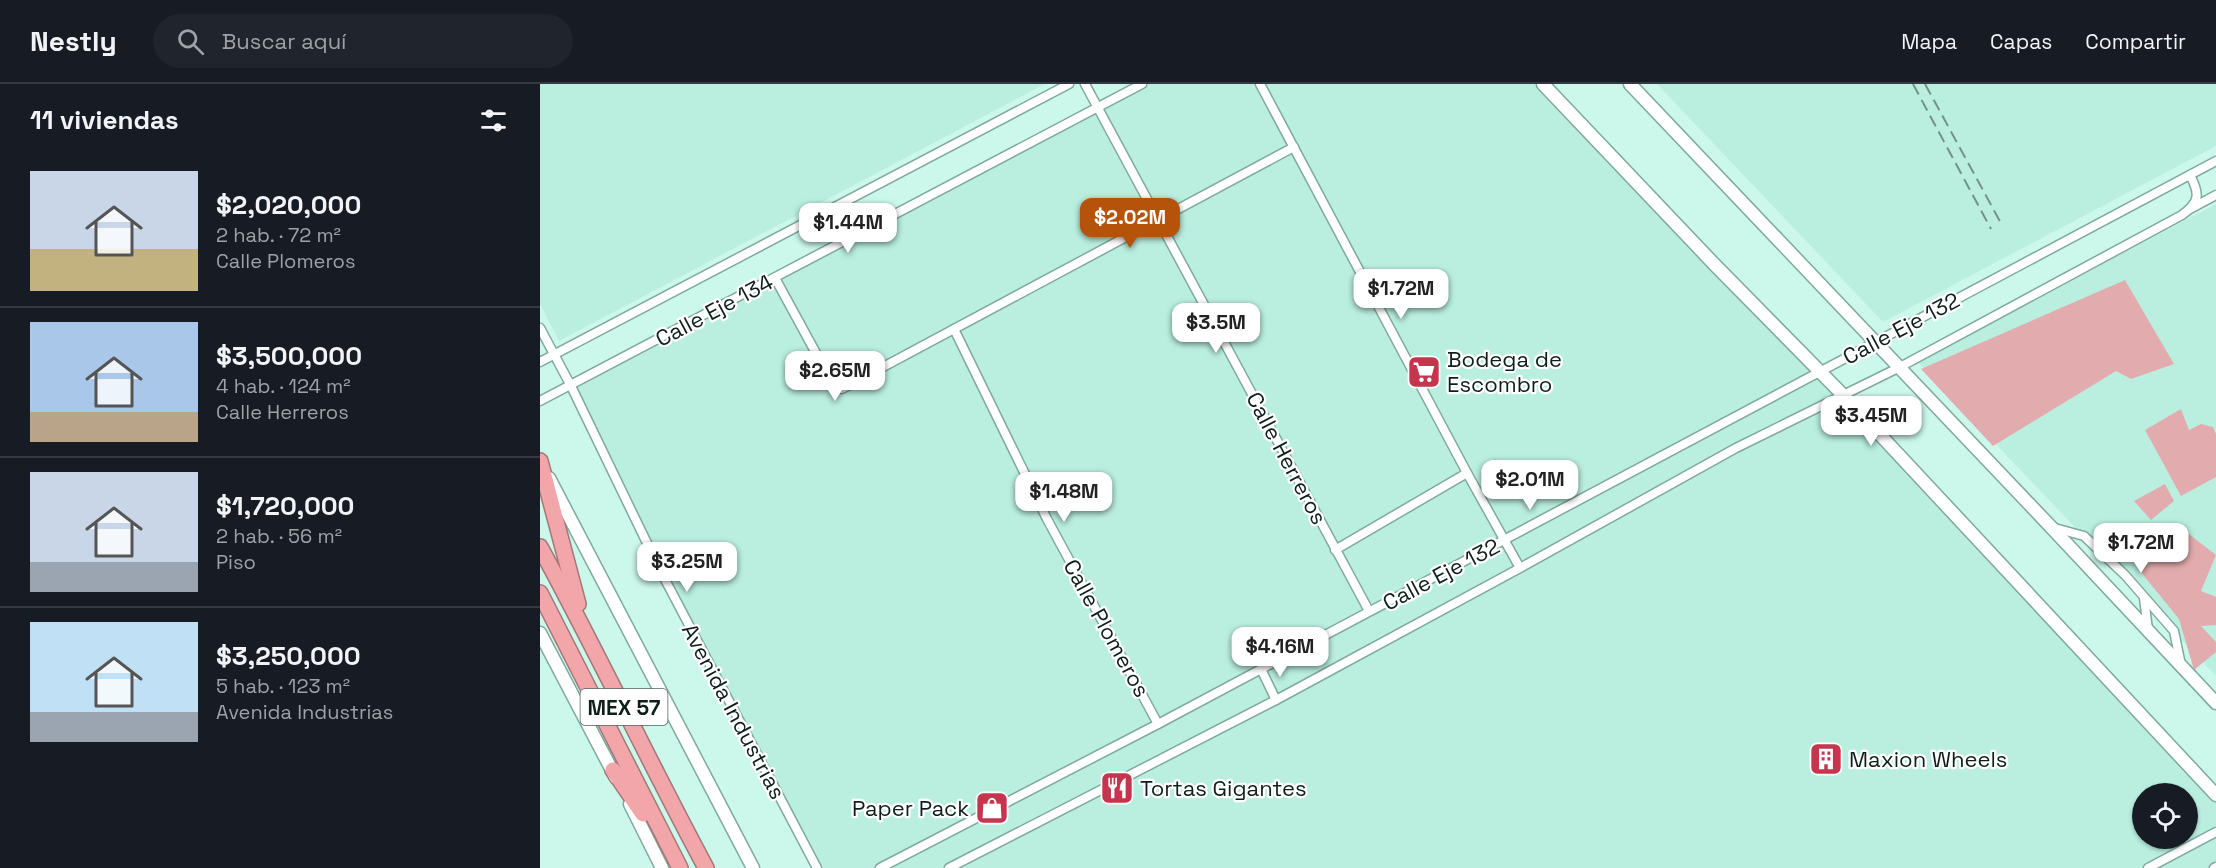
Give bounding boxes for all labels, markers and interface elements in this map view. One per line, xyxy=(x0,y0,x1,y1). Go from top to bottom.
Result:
search box xyxy=(153,14,573,68)
text: Nestly xyxy=(30,23,117,59)
icon: search xyxy=(174,25,207,58)
text: Buscar aquí xyxy=(222,27,347,55)
text: Mapa xyxy=(1901,28,1957,55)
text: Capas xyxy=(1990,28,2052,55)
text: Compartir xyxy=(2085,28,2186,55)
text: 11 viviendas xyxy=(30,103,179,137)
icon: filters xyxy=(477,104,510,137)
text: $2,020,000 xyxy=(216,188,361,222)
icon: home xyxy=(78,195,150,267)
pin: $2.02M xyxy=(1081,198,1179,249)
pin: $1.44M xyxy=(799,203,897,254)
text: $2.02M xyxy=(1094,204,1166,230)
text: $1.44M xyxy=(813,209,883,235)
text: 2 hab. · 72 m² xyxy=(216,222,341,248)
text: Calle Plomeros xyxy=(216,248,356,274)
street label: Calle Eje 134 xyxy=(650,267,778,353)
pin: $1.72M xyxy=(1352,269,1450,320)
text: $1.72M xyxy=(1368,275,1434,301)
street label: Calle Eje 132 xyxy=(1838,285,1964,371)
pin: $3.5M xyxy=(1174,303,1258,354)
text: $3.5M xyxy=(1186,309,1246,335)
text: $3,500,000 xyxy=(216,339,362,373)
place label: Bodega de Escombro xyxy=(1447,345,1562,398)
icon: home xyxy=(78,346,150,418)
pin: $2.65M xyxy=(786,351,884,402)
supermarket icon: Bodega de Escombro xyxy=(1406,354,1442,390)
text: $2.65M xyxy=(799,357,871,383)
text: 4 hab. · 124 m² xyxy=(216,373,351,399)
street label: Calle Herreros xyxy=(1240,387,1334,529)
pin: $3.45M xyxy=(1822,396,1920,447)
text: Calle Herreros xyxy=(216,399,349,425)
text: $3.45M xyxy=(1835,402,1907,428)
pin: $2.01M xyxy=(1481,460,1579,511)
text: $2.01M xyxy=(1495,466,1565,492)
pin: $1.48M xyxy=(1015,472,1113,523)
text: $1.48M xyxy=(1029,478,1099,504)
text: $1,720,000 xyxy=(216,489,354,523)
icon: home xyxy=(78,496,150,568)
text: 2 hab. · 56 m² xyxy=(216,523,342,549)
pin: $1.72M xyxy=(2092,523,2190,574)
text: $1.72M xyxy=(2108,529,2174,555)
street label: Calle Eje 132 xyxy=(1378,531,1504,617)
pin: $3.25M xyxy=(638,542,736,593)
text: $3.25M xyxy=(651,548,723,574)
text: Piso xyxy=(216,549,256,575)
street label: Calle Plomeros xyxy=(1058,554,1156,702)
street label: Avenida Industrias xyxy=(676,618,792,804)
pin: $4.16M xyxy=(1231,627,1329,678)
text: $4.16M xyxy=(1246,633,1314,659)
text: $3,250,000 xyxy=(216,639,361,673)
icon: home xyxy=(78,646,150,718)
text: 5 hab. · 123 m² xyxy=(216,673,350,699)
road number: MEX 57 xyxy=(580,689,668,725)
text: Avenida Industrias xyxy=(216,699,393,725)
building icon: Maxion Wheels xyxy=(1808,741,1844,777)
place label: Maxion Wheels xyxy=(1849,745,2007,773)
restaurant icon: Tortas Gigantes xyxy=(1099,770,1135,806)
place label: Tortas Gigantes xyxy=(1140,774,1307,802)
map controls xyxy=(2132,783,2198,849)
button: locate xyxy=(2132,783,2198,849)
shop icon: Paper Pack xyxy=(974,790,1010,826)
place label: Paper Pack xyxy=(852,794,969,822)

